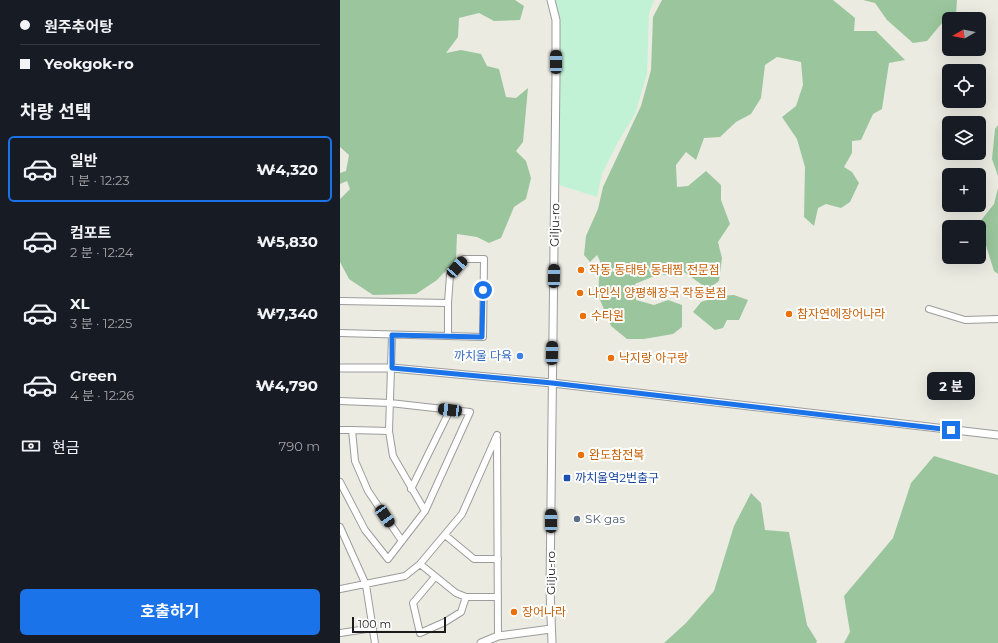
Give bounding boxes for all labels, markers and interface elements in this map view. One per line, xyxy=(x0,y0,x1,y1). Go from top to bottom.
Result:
north arrow xyxy=(942,12,986,56)
map controls xyxy=(942,12,986,264)
text: 원주추어탕 xyxy=(44,17,113,36)
car xyxy=(550,50,562,74)
text: Yeokgok-ro xyxy=(44,54,134,73)
button: locate xyxy=(942,64,986,108)
text: 차량 선택 xyxy=(20,101,91,123)
button: layers xyxy=(942,116,986,160)
icon: car xyxy=(22,151,58,187)
text: 일반 xyxy=(70,151,98,170)
text: ₩4,320 xyxy=(257,160,318,179)
button: + xyxy=(942,168,986,212)
text: 1 분 · 12:23 xyxy=(70,172,130,188)
street label: Gilju-ro xyxy=(547,203,562,247)
button: − xyxy=(942,220,986,264)
icon: car xyxy=(22,223,58,259)
text: 컴포트 xyxy=(70,223,111,242)
text: ₩5,830 xyxy=(257,232,318,251)
text: 2 분 · 12:24 xyxy=(70,244,133,260)
car xyxy=(445,254,469,280)
place label: 작동 동태탕 동태찜 전문점 xyxy=(589,262,720,277)
car xyxy=(548,264,560,288)
marker: 작동 동태탕 동태찜 전문점 xyxy=(576,265,586,275)
route start xyxy=(474,281,492,299)
place label: 나인식 양평해장국 작동본점 xyxy=(588,285,727,300)
marker: 나인식 양평해장국 작동본점 xyxy=(575,288,585,298)
text: XL xyxy=(70,294,89,313)
icon: car xyxy=(22,295,58,331)
text: ₩7,340 xyxy=(257,304,318,323)
place label: 참자연에장어나라 xyxy=(797,306,885,321)
place label: 수타원 xyxy=(591,308,624,323)
marker: 참자연에장어나라 xyxy=(784,309,794,319)
marker: 수타원 xyxy=(578,311,588,321)
text: 3 분 · 12:25 xyxy=(70,315,132,331)
car xyxy=(546,341,558,365)
place label: 까치울 다육 xyxy=(454,348,512,363)
place label: 낙지랑 아구랑 xyxy=(619,350,688,365)
marker: 까치울 다육 xyxy=(515,351,525,361)
marker: 낙지랑 아구랑 xyxy=(606,353,616,363)
text: Green xyxy=(70,366,117,385)
icon: car xyxy=(22,367,58,403)
callout: 2 분 xyxy=(927,372,975,400)
text: ₩4,790 xyxy=(256,376,318,395)
text: 2 분 xyxy=(939,378,963,394)
text: 4 분 · 12:26 xyxy=(70,387,134,403)
car xyxy=(437,403,463,417)
route end xyxy=(942,421,960,439)
icon: cash xyxy=(20,435,42,457)
text: 현금 xyxy=(52,438,80,457)
text: 790 m xyxy=(279,438,320,454)
place label: 완도참전복 xyxy=(589,447,644,462)
marker: 완도참전복 xyxy=(576,450,586,460)
place label: 까치울역2번출구 xyxy=(575,470,659,485)
marker: 까치울역2번출구 xyxy=(562,473,572,483)
car xyxy=(373,503,397,529)
car xyxy=(545,509,557,533)
place label: SK gas xyxy=(585,511,625,526)
marker: SK gas xyxy=(572,514,582,524)
street label: Gilju-ro xyxy=(543,551,558,595)
button: 호출하기 xyxy=(20,589,320,635)
place label: 장어나라 xyxy=(522,604,566,619)
marker: 장어나라 xyxy=(509,607,519,617)
scale bar xyxy=(352,615,446,634)
text: 100 m xyxy=(358,617,391,631)

